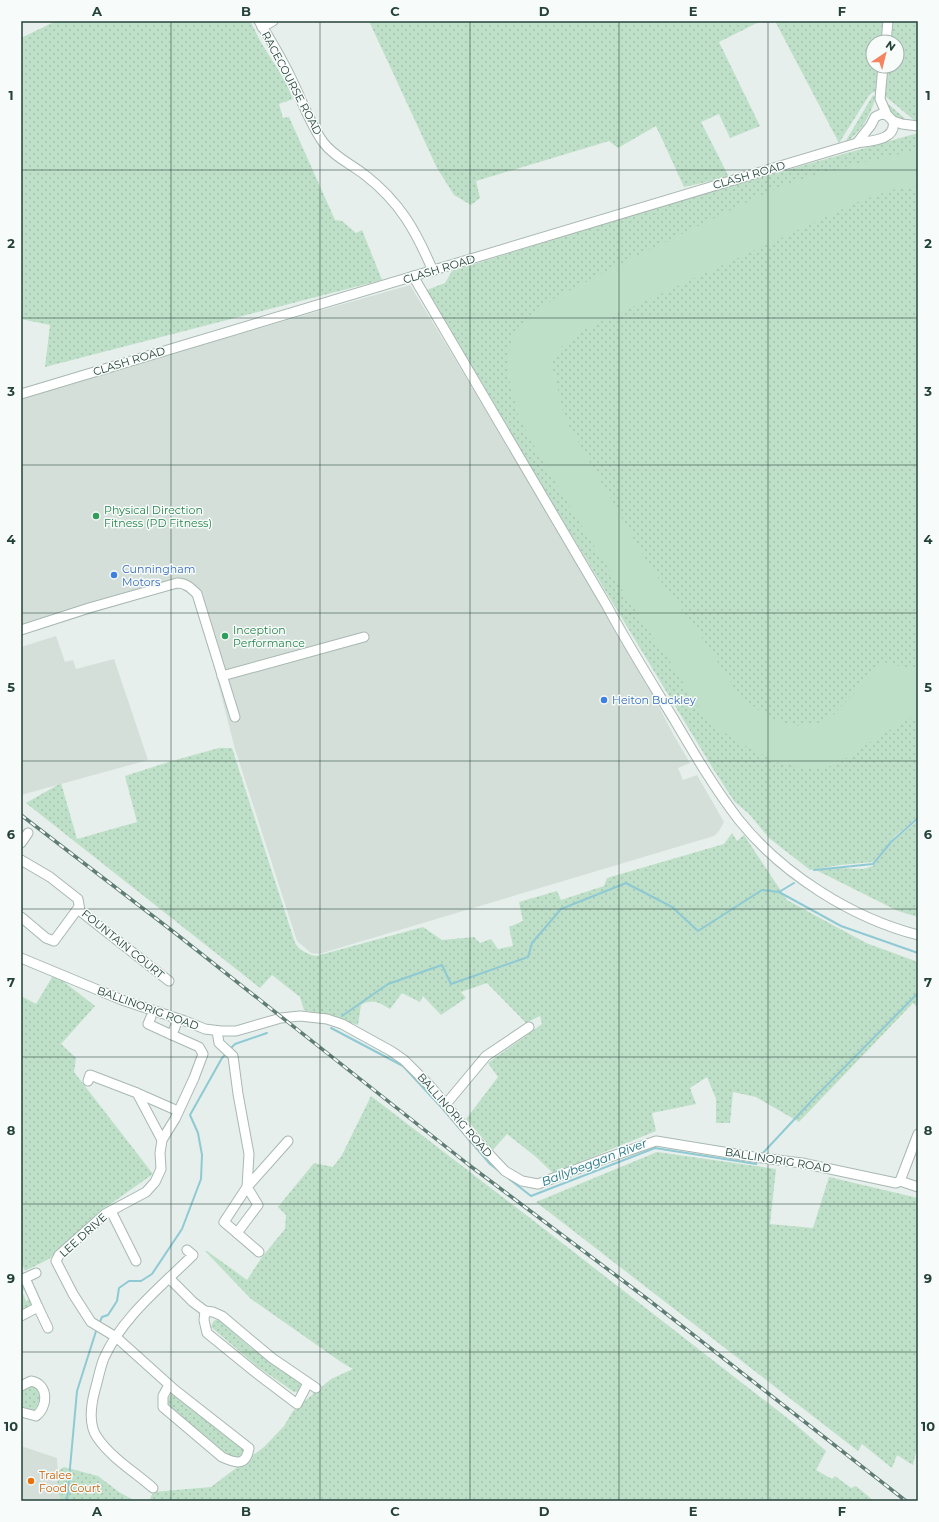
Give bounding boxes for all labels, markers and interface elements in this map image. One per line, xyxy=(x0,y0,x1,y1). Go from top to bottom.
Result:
text: A xyxy=(91,3,103,19)
text: B xyxy=(241,3,251,19)
text: C xyxy=(390,3,400,19)
text: D xyxy=(539,3,550,19)
text: E xyxy=(689,3,698,19)
text: F xyxy=(838,3,846,19)
street label: RACECOURSE ROAD xyxy=(259,29,325,137)
north arrow xyxy=(865,34,905,74)
text: N xyxy=(883,38,898,54)
text: 1 xyxy=(8,87,14,103)
text: 1 xyxy=(925,87,931,103)
street label: CLASH ROAD xyxy=(711,158,787,192)
text: 2 xyxy=(7,235,15,251)
text: 2 xyxy=(924,235,932,251)
street label: CLASH ROAD xyxy=(401,251,477,287)
street label: CLASH ROAD xyxy=(91,343,167,379)
text: 3 xyxy=(6,383,15,399)
text: 3 xyxy=(923,383,932,399)
place label: Physical Direction Fitness (PD Fitness) xyxy=(104,503,212,530)
marker: Physical Direction Fitness (PD Fitness) xyxy=(91,511,101,521)
text: 4 xyxy=(7,531,16,547)
text: 4 xyxy=(924,531,933,547)
place label: Cunningham Motors xyxy=(122,562,195,589)
marker: Cunningham Motors xyxy=(109,570,119,580)
place label: Inception Performance xyxy=(233,623,305,650)
marker: Inception Performance xyxy=(220,631,230,641)
text: 5 xyxy=(7,679,15,695)
text: 5 xyxy=(924,679,932,695)
place label: Heiton Buckley xyxy=(612,693,696,707)
marker: Heiton Buckley xyxy=(599,695,609,705)
text: 6 xyxy=(7,826,16,842)
text: 6 xyxy=(924,826,933,842)
street label: FOUNTAIN COURT xyxy=(79,906,168,982)
text: 7 xyxy=(7,974,15,990)
text: 7 xyxy=(924,974,932,990)
street label: BALLINORIG ROAD xyxy=(95,983,201,1033)
street label: BALLINORIG ROAD xyxy=(415,1070,495,1160)
text: 8 xyxy=(7,1122,16,1138)
text: 8 xyxy=(924,1122,933,1138)
water label: Ballybeggan River xyxy=(539,1135,649,1189)
street label: BALLINORIG ROAD xyxy=(724,1145,832,1175)
street label: LEE DRIVE xyxy=(56,1210,110,1260)
text: 9 xyxy=(7,1270,15,1286)
text: 9 xyxy=(924,1270,932,1286)
text: 10 xyxy=(4,1418,18,1434)
text: 10 xyxy=(921,1418,935,1434)
place label: Tralee Food Court xyxy=(39,1468,101,1495)
marker: Tralee Food Court xyxy=(26,1476,36,1486)
text: A xyxy=(91,1503,103,1519)
text: B xyxy=(241,1503,251,1519)
text: C xyxy=(390,1503,400,1519)
text: D xyxy=(539,1503,550,1519)
text: E xyxy=(689,1503,698,1519)
text: F xyxy=(838,1503,846,1519)

